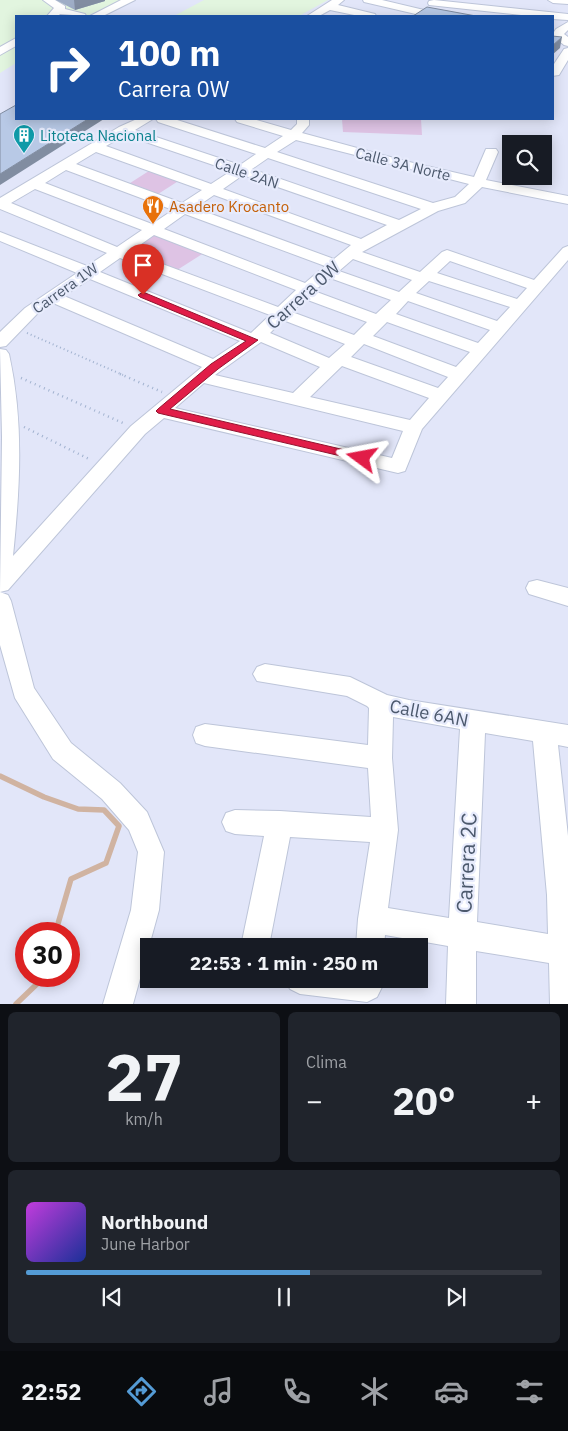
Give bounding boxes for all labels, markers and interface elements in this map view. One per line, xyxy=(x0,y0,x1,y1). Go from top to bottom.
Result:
text: 100 m xyxy=(118,30,221,76)
icon: right xyxy=(35,35,100,100)
text: Carrera 0W xyxy=(118,74,229,103)
building icon: Litoteca Nacional xyxy=(12,123,36,154)
place label: Litoteca Nacional xyxy=(40,126,156,145)
map controls xyxy=(502,135,552,185)
button: search xyxy=(502,135,552,185)
street label: Calle 3A Norte xyxy=(353,143,453,185)
street label: Calle 2AN xyxy=(213,153,281,193)
restaurant icon: Asadero Krocanto xyxy=(141,194,165,225)
place label: Asadero Krocanto xyxy=(169,197,289,216)
pin xyxy=(122,244,164,295)
icon: arrive xyxy=(129,251,157,279)
street label: Carrera 0W xyxy=(261,256,345,334)
street label: Carrera 1W xyxy=(28,258,102,318)
position arrow xyxy=(335,431,387,483)
street label: Calle 6AN xyxy=(388,694,470,732)
street label: Carrera 2C xyxy=(449,812,483,914)
speed limit sign: 30 xyxy=(15,922,80,987)
text: 22:53 · 1 min · 250 m xyxy=(190,951,378,975)
text: 27 xyxy=(105,1034,183,1119)
text: Clima xyxy=(306,1052,347,1072)
text: 20° xyxy=(392,1076,456,1125)
text: − xyxy=(306,1082,323,1119)
text: + xyxy=(525,1082,542,1119)
text: km/h xyxy=(125,1109,163,1129)
text: Northbound xyxy=(101,1210,208,1234)
text: June Harbor xyxy=(101,1234,190,1254)
icon: previous xyxy=(98,1283,126,1311)
icon: pause xyxy=(270,1283,298,1311)
icon: next xyxy=(442,1283,470,1311)
icon: directions xyxy=(124,1374,159,1409)
icon: music xyxy=(201,1374,236,1409)
icon: phone xyxy=(279,1374,314,1409)
icon: climate xyxy=(357,1374,392,1409)
icon: car xyxy=(434,1374,469,1409)
icon: filters xyxy=(512,1374,547,1409)
text: 22:52 xyxy=(21,1377,81,1406)

